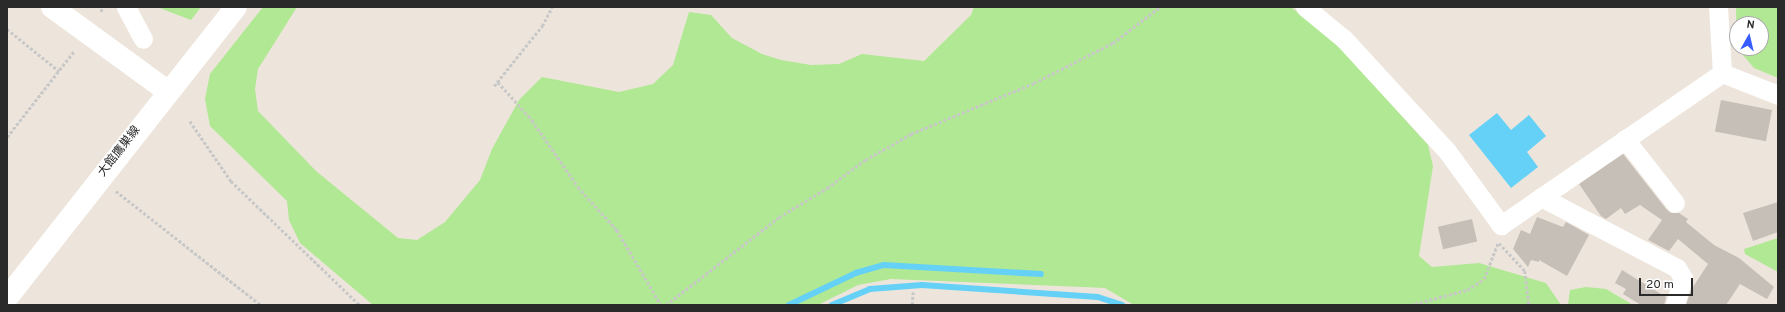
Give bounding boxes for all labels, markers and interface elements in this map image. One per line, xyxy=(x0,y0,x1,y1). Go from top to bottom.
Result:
north arrow xyxy=(1729,16,1769,56)
text: N xyxy=(1746,18,1755,33)
street label: 大館鷹巣線 xyxy=(96,124,144,180)
scale bar xyxy=(1641,270,1695,296)
text: 20 m xyxy=(1646,277,1674,293)

